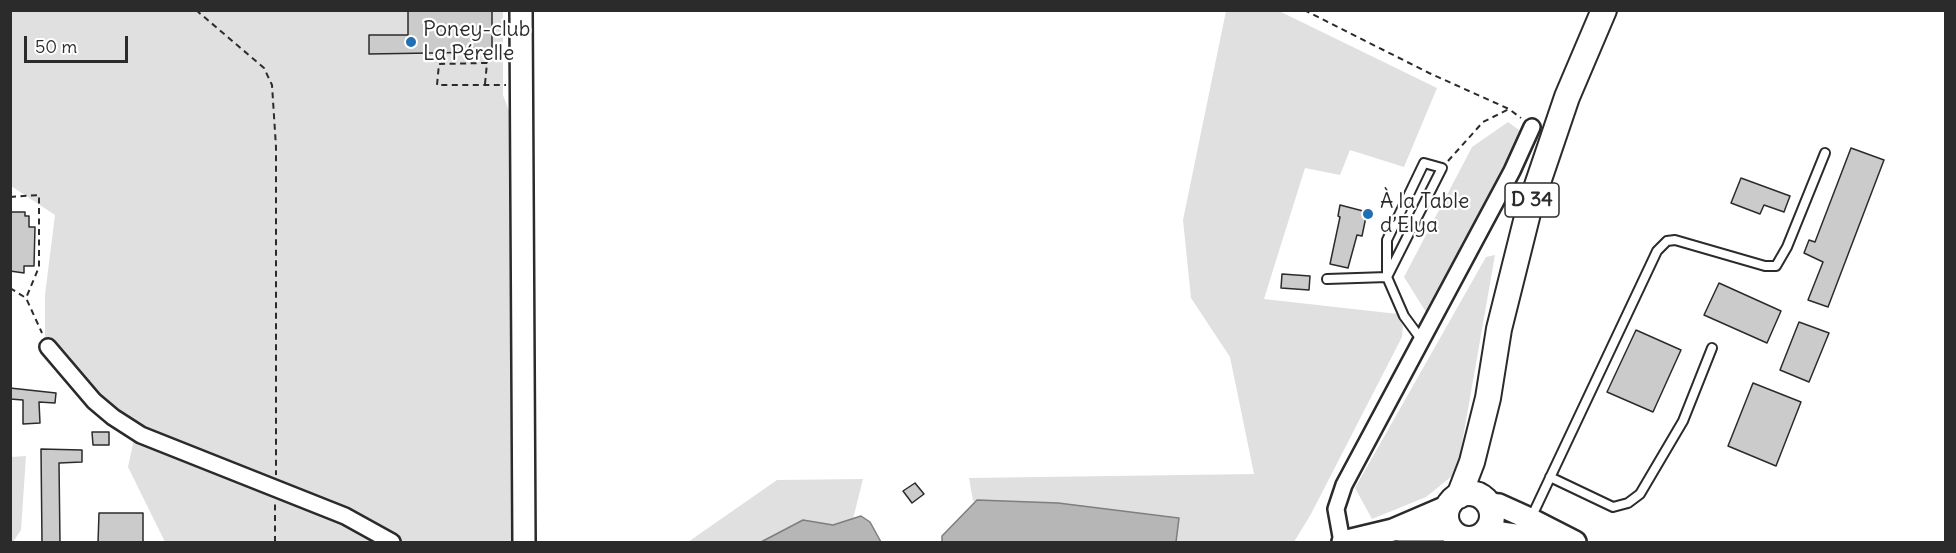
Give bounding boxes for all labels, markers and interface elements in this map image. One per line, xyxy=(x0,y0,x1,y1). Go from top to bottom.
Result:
place label: Poney-club La Pérelle xyxy=(423,17,530,67)
scale bar xyxy=(27,24,130,62)
text: 50 m xyxy=(35,35,77,58)
marker: Poney-club La Pérelle xyxy=(404,35,418,49)
road number: D 34 xyxy=(1505,183,1559,217)
place label: À la Table d’Elya xyxy=(1380,189,1469,239)
marker: À la Table d’Elya xyxy=(1361,207,1375,221)

